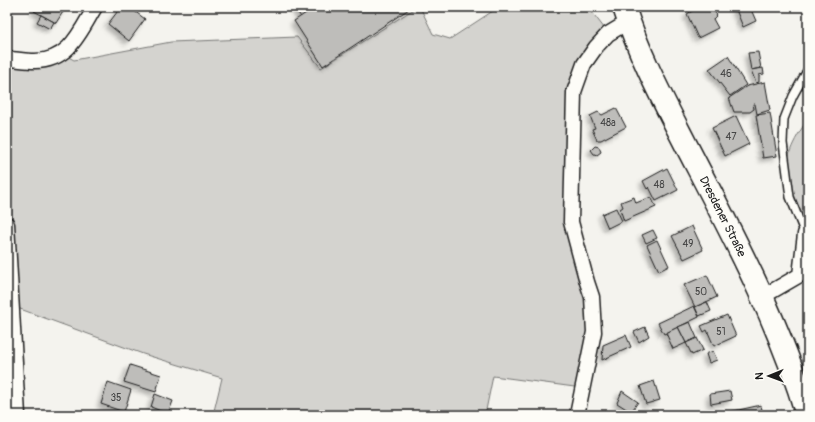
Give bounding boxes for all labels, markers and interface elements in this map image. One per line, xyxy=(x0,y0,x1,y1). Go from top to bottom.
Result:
house number: 46 xyxy=(720,68,732,80)
house number: 48a xyxy=(600,117,616,129)
house number: 47 xyxy=(725,131,737,143)
street label: Dresdener Straße xyxy=(696,174,749,260)
house number: 48 xyxy=(654,179,664,191)
house number: 49 xyxy=(683,238,693,250)
house number: 50 xyxy=(695,286,707,298)
house number: 51 xyxy=(716,326,726,338)
north arrow xyxy=(749,356,789,396)
text: N xyxy=(753,372,766,380)
house number: 35 xyxy=(111,392,122,404)

